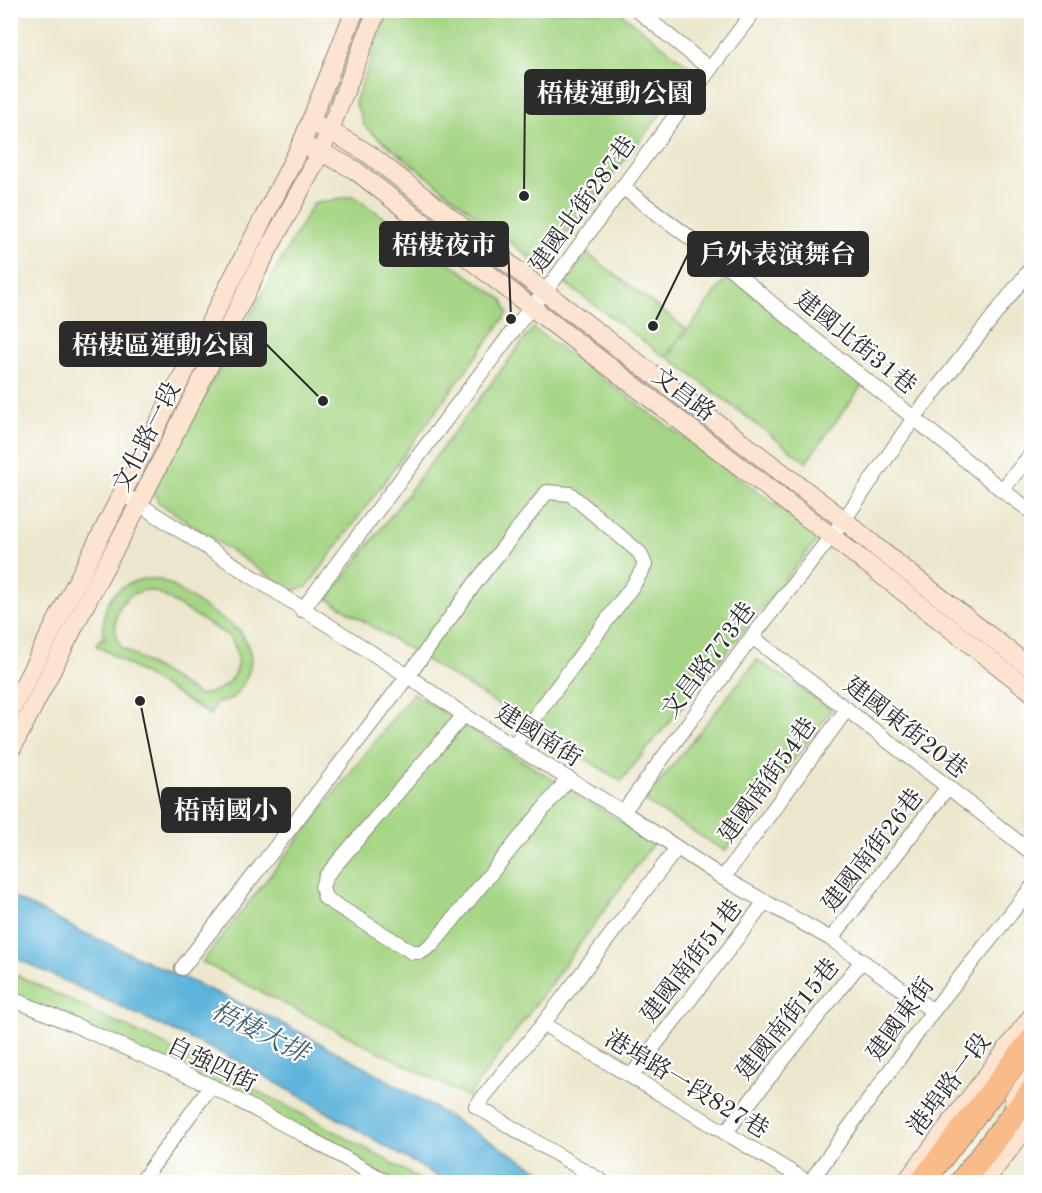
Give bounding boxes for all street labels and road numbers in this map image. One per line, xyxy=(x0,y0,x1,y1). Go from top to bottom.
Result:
street label: 建國北街287巷 xyxy=(524,131,641,278)
street label: 建國北街31巷 xyxy=(790,285,922,399)
street label: 文昌路 xyxy=(647,362,721,427)
street label: 文化路一段 xyxy=(107,378,186,497)
street label: 文昌路773巷 xyxy=(656,597,761,723)
street label: 建國東街20巷 xyxy=(839,671,972,784)
street label: 建國南街 xyxy=(491,699,587,772)
street label: 建國南街54巷 xyxy=(713,713,822,848)
street label: 建國南街26巷 xyxy=(816,784,929,917)
street label: 建國南街51巷 xyxy=(635,895,748,1028)
street label: 建國南街15巷 xyxy=(730,953,844,1085)
street label: 建國東街 xyxy=(861,973,940,1066)
street label: 港埠路一段827巷 xyxy=(600,1025,773,1144)
street label: 港埠路一段 xyxy=(903,1028,996,1140)
street label: 自強四街 xyxy=(163,1031,261,1098)

